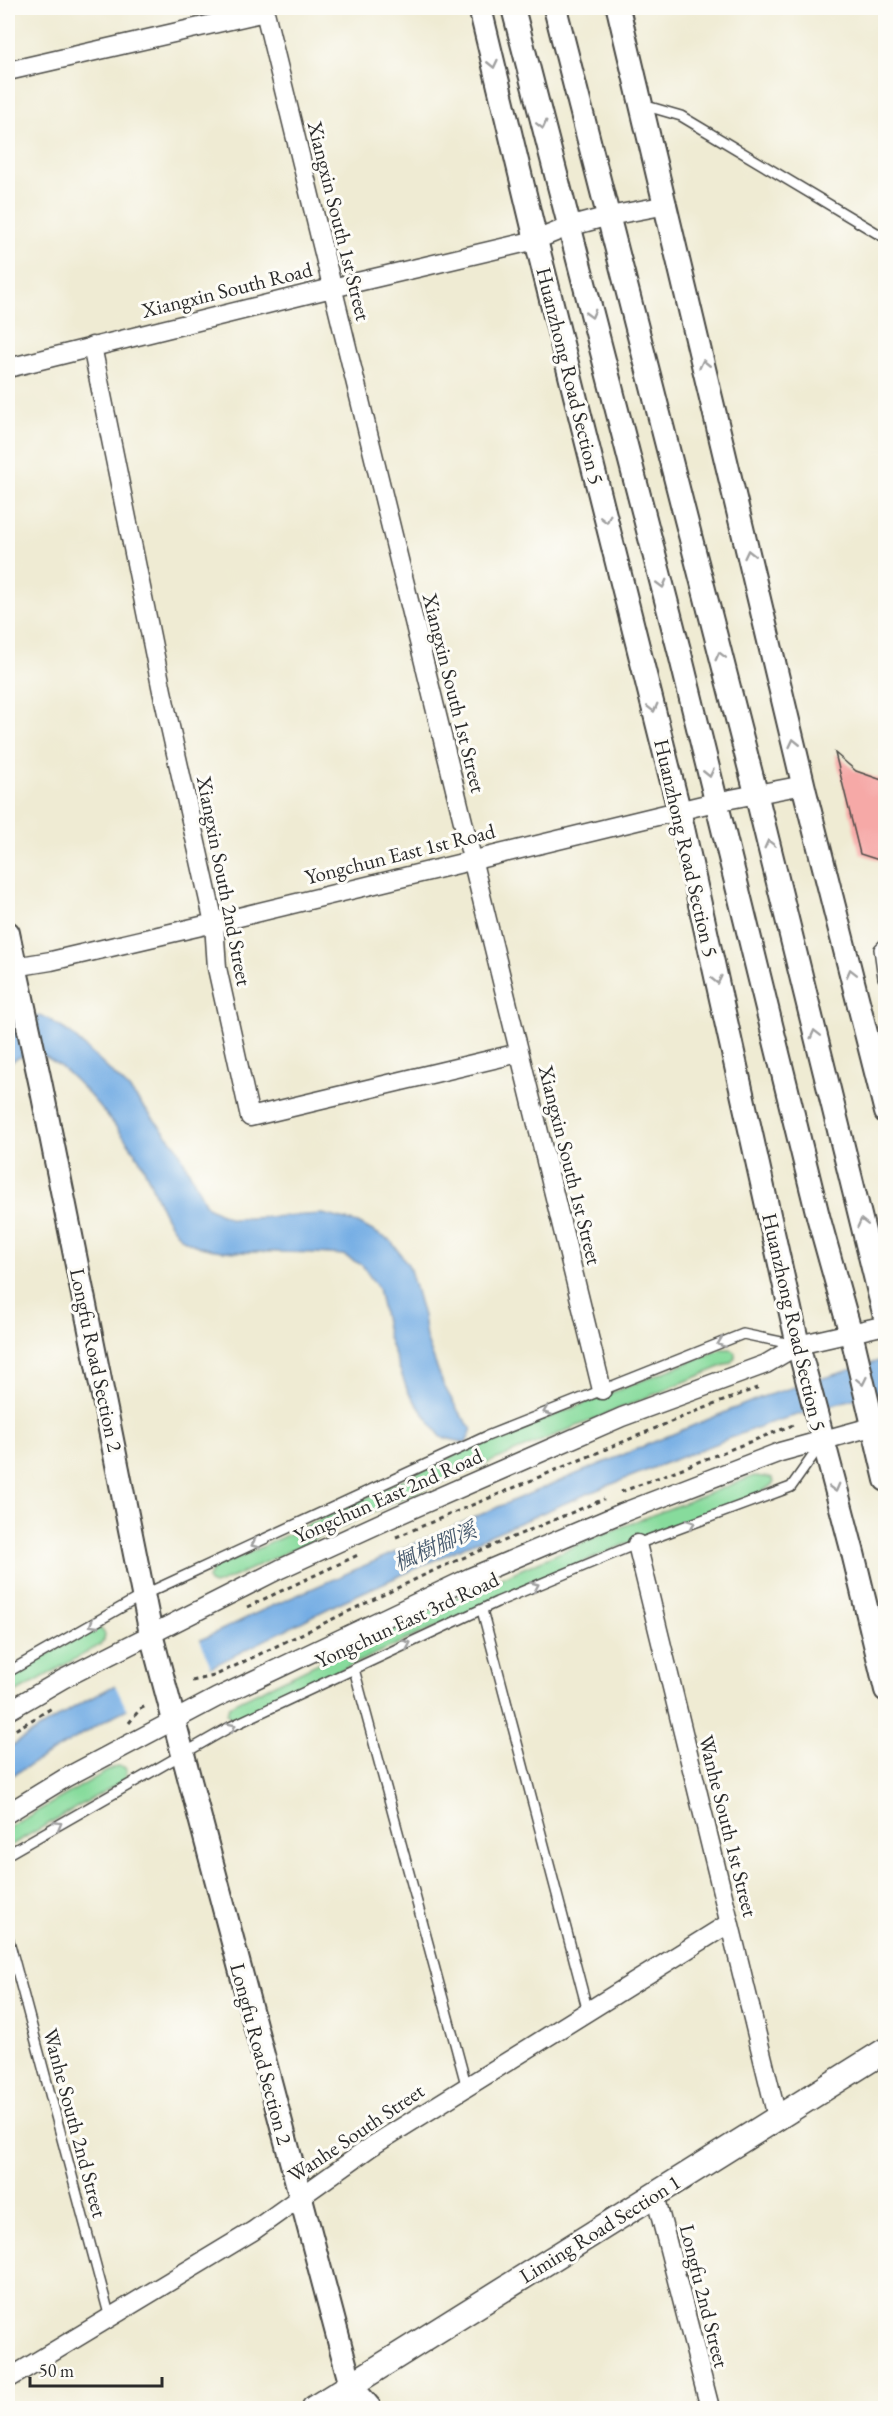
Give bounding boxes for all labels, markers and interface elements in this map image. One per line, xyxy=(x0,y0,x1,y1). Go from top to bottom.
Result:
one-way arrow xyxy=(486,59,499,69)
street label: Xiangxin South 1st Street xyxy=(301,117,377,324)
one-way arrow xyxy=(535,120,548,130)
street label: Xiangxin South Road xyxy=(138,255,315,324)
street label: Huanzhong Road Section 5 xyxy=(530,264,611,487)
one-way arrow xyxy=(584,308,596,319)
one-way arrow xyxy=(699,359,712,369)
one-way arrow xyxy=(598,514,611,524)
one-way arrow xyxy=(744,549,757,559)
one-way arrow xyxy=(654,579,667,589)
street label: Xiangxin South 1st Street xyxy=(416,589,492,796)
one-way arrow xyxy=(714,651,727,661)
one-way arrow xyxy=(646,703,659,713)
street label: Huanzhong Road Section 5 xyxy=(648,736,725,960)
one-way arrow xyxy=(789,739,802,749)
one-way arrow xyxy=(701,768,714,778)
street label: Xiangxin South 2nd Street xyxy=(191,773,258,988)
street label: Yongchun East 1st Road xyxy=(302,817,498,890)
one-way arrow xyxy=(763,840,776,850)
one-way arrow xyxy=(845,969,858,979)
one-way arrow xyxy=(709,974,722,984)
one-way arrow xyxy=(810,1029,823,1039)
street label: Xiangxin South 1st Street xyxy=(532,1061,608,1268)
street label: Huanzhong Road Section 5 xyxy=(756,1210,833,1434)
one-way arrow xyxy=(856,1218,869,1228)
street label: Longfu Road Section 2 xyxy=(64,1266,129,1454)
one-way arrow xyxy=(716,1336,727,1348)
one-way arrow xyxy=(855,1376,868,1386)
one-way arrow xyxy=(543,1404,554,1416)
street label: Yongchun East 2nd Road xyxy=(289,1442,487,1549)
one-way arrow xyxy=(828,1483,841,1493)
water label: 楓樹腳溪 xyxy=(389,1515,483,1578)
one-way arrow xyxy=(686,1518,696,1531)
one-way arrow xyxy=(251,1537,262,1549)
street label: Yongchun East 3rd Road xyxy=(311,1565,503,1674)
one-way arrow xyxy=(529,1581,540,1593)
one-way arrow xyxy=(88,1617,99,1628)
one-way arrow xyxy=(400,1640,411,1652)
one-way arrow xyxy=(226,1722,237,1734)
street label: Wanhe South 1st Street xyxy=(693,1732,764,1920)
one-way arrow xyxy=(52,1820,62,1832)
street label: Longfu Road Section 2 xyxy=(224,1960,299,2148)
street label: Wanhe South 2nd Street xyxy=(37,2025,114,2221)
street label: Wanhe South Street xyxy=(282,2077,429,2188)
street label: Liming Road Section 1 xyxy=(514,2168,685,2289)
street label: Longfu 2nd Street xyxy=(674,2221,735,2371)
scale bar xyxy=(30,2350,162,2388)
text: 50 m xyxy=(39,2359,74,2382)

